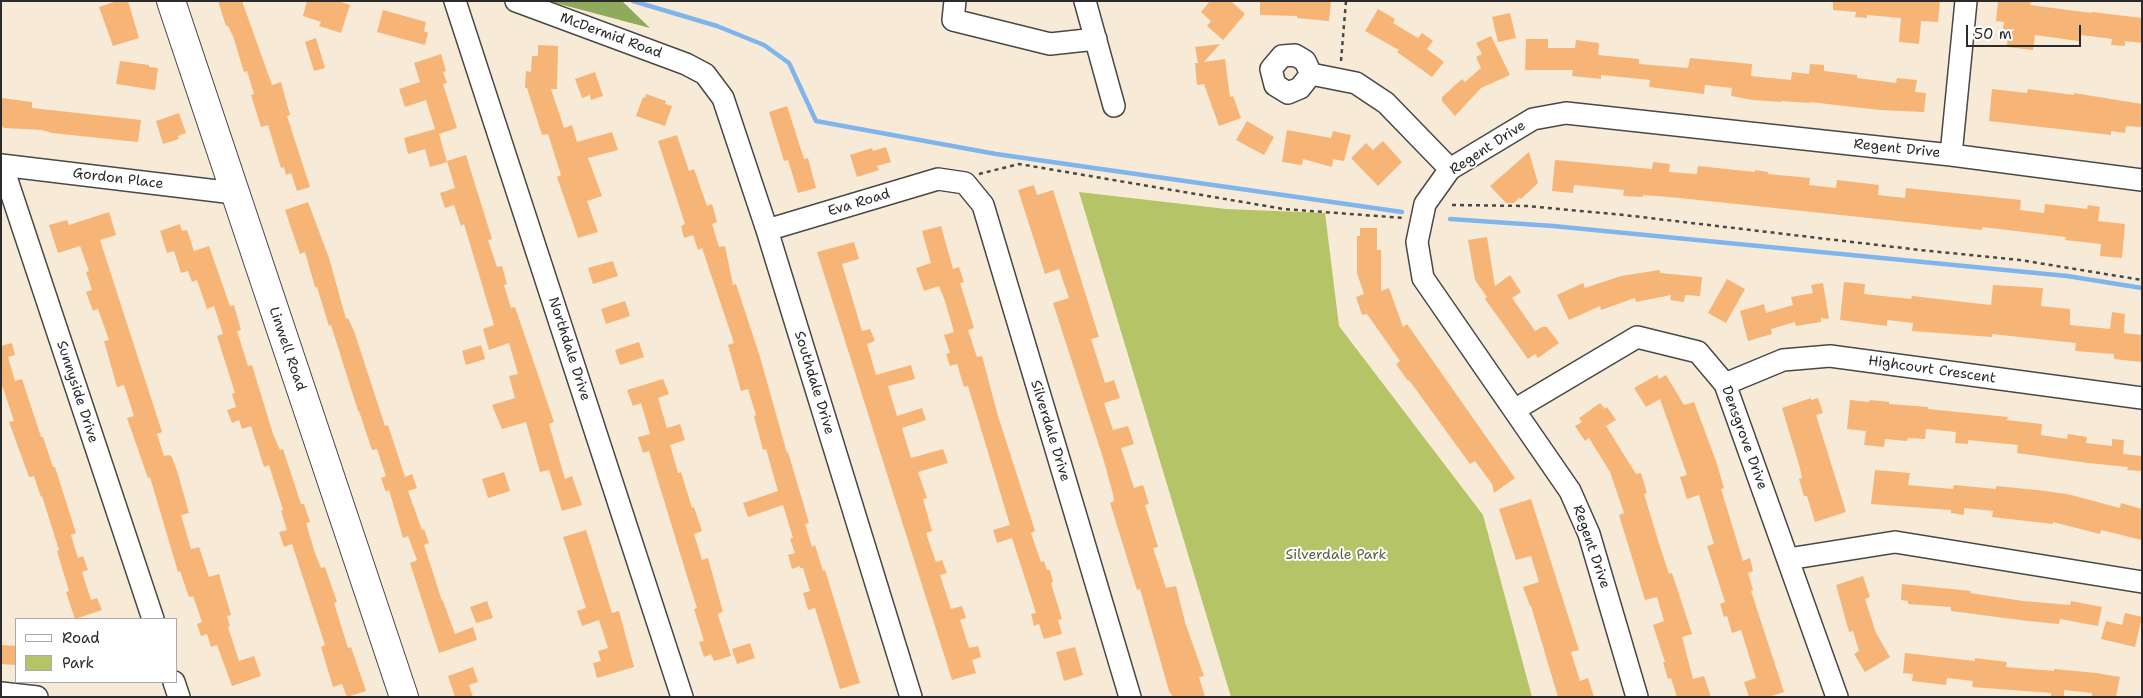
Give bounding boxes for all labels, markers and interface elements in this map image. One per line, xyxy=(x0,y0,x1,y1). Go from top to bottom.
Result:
street label: McDermid Road xyxy=(558,10,664,62)
scale bar xyxy=(1968,15,2083,47)
text: 50 m xyxy=(1974,24,2012,44)
street label: Regent Drive xyxy=(1447,117,1529,179)
street label: Regent Drive xyxy=(1853,136,1941,162)
street label: Gordon Place xyxy=(72,165,164,193)
street label: Eva Road xyxy=(826,186,892,220)
street label: Northdale Drive xyxy=(544,295,594,403)
street label: Linwell Road xyxy=(265,305,309,393)
street label: Southdale Drive xyxy=(790,329,838,437)
street label: Sunnyside Drive xyxy=(53,339,101,445)
street label: Highcourt Crescent xyxy=(1867,353,1997,387)
street label: Silverdale Drive xyxy=(1027,378,1073,484)
street label: Densgrove Drive xyxy=(1717,384,1771,492)
street label: Regent Drive xyxy=(1569,503,1613,591)
park label: Silverdale Park xyxy=(1286,547,1386,563)
legend xyxy=(15,618,178,683)
text: Road xyxy=(62,628,100,648)
text: Park xyxy=(62,653,94,673)

